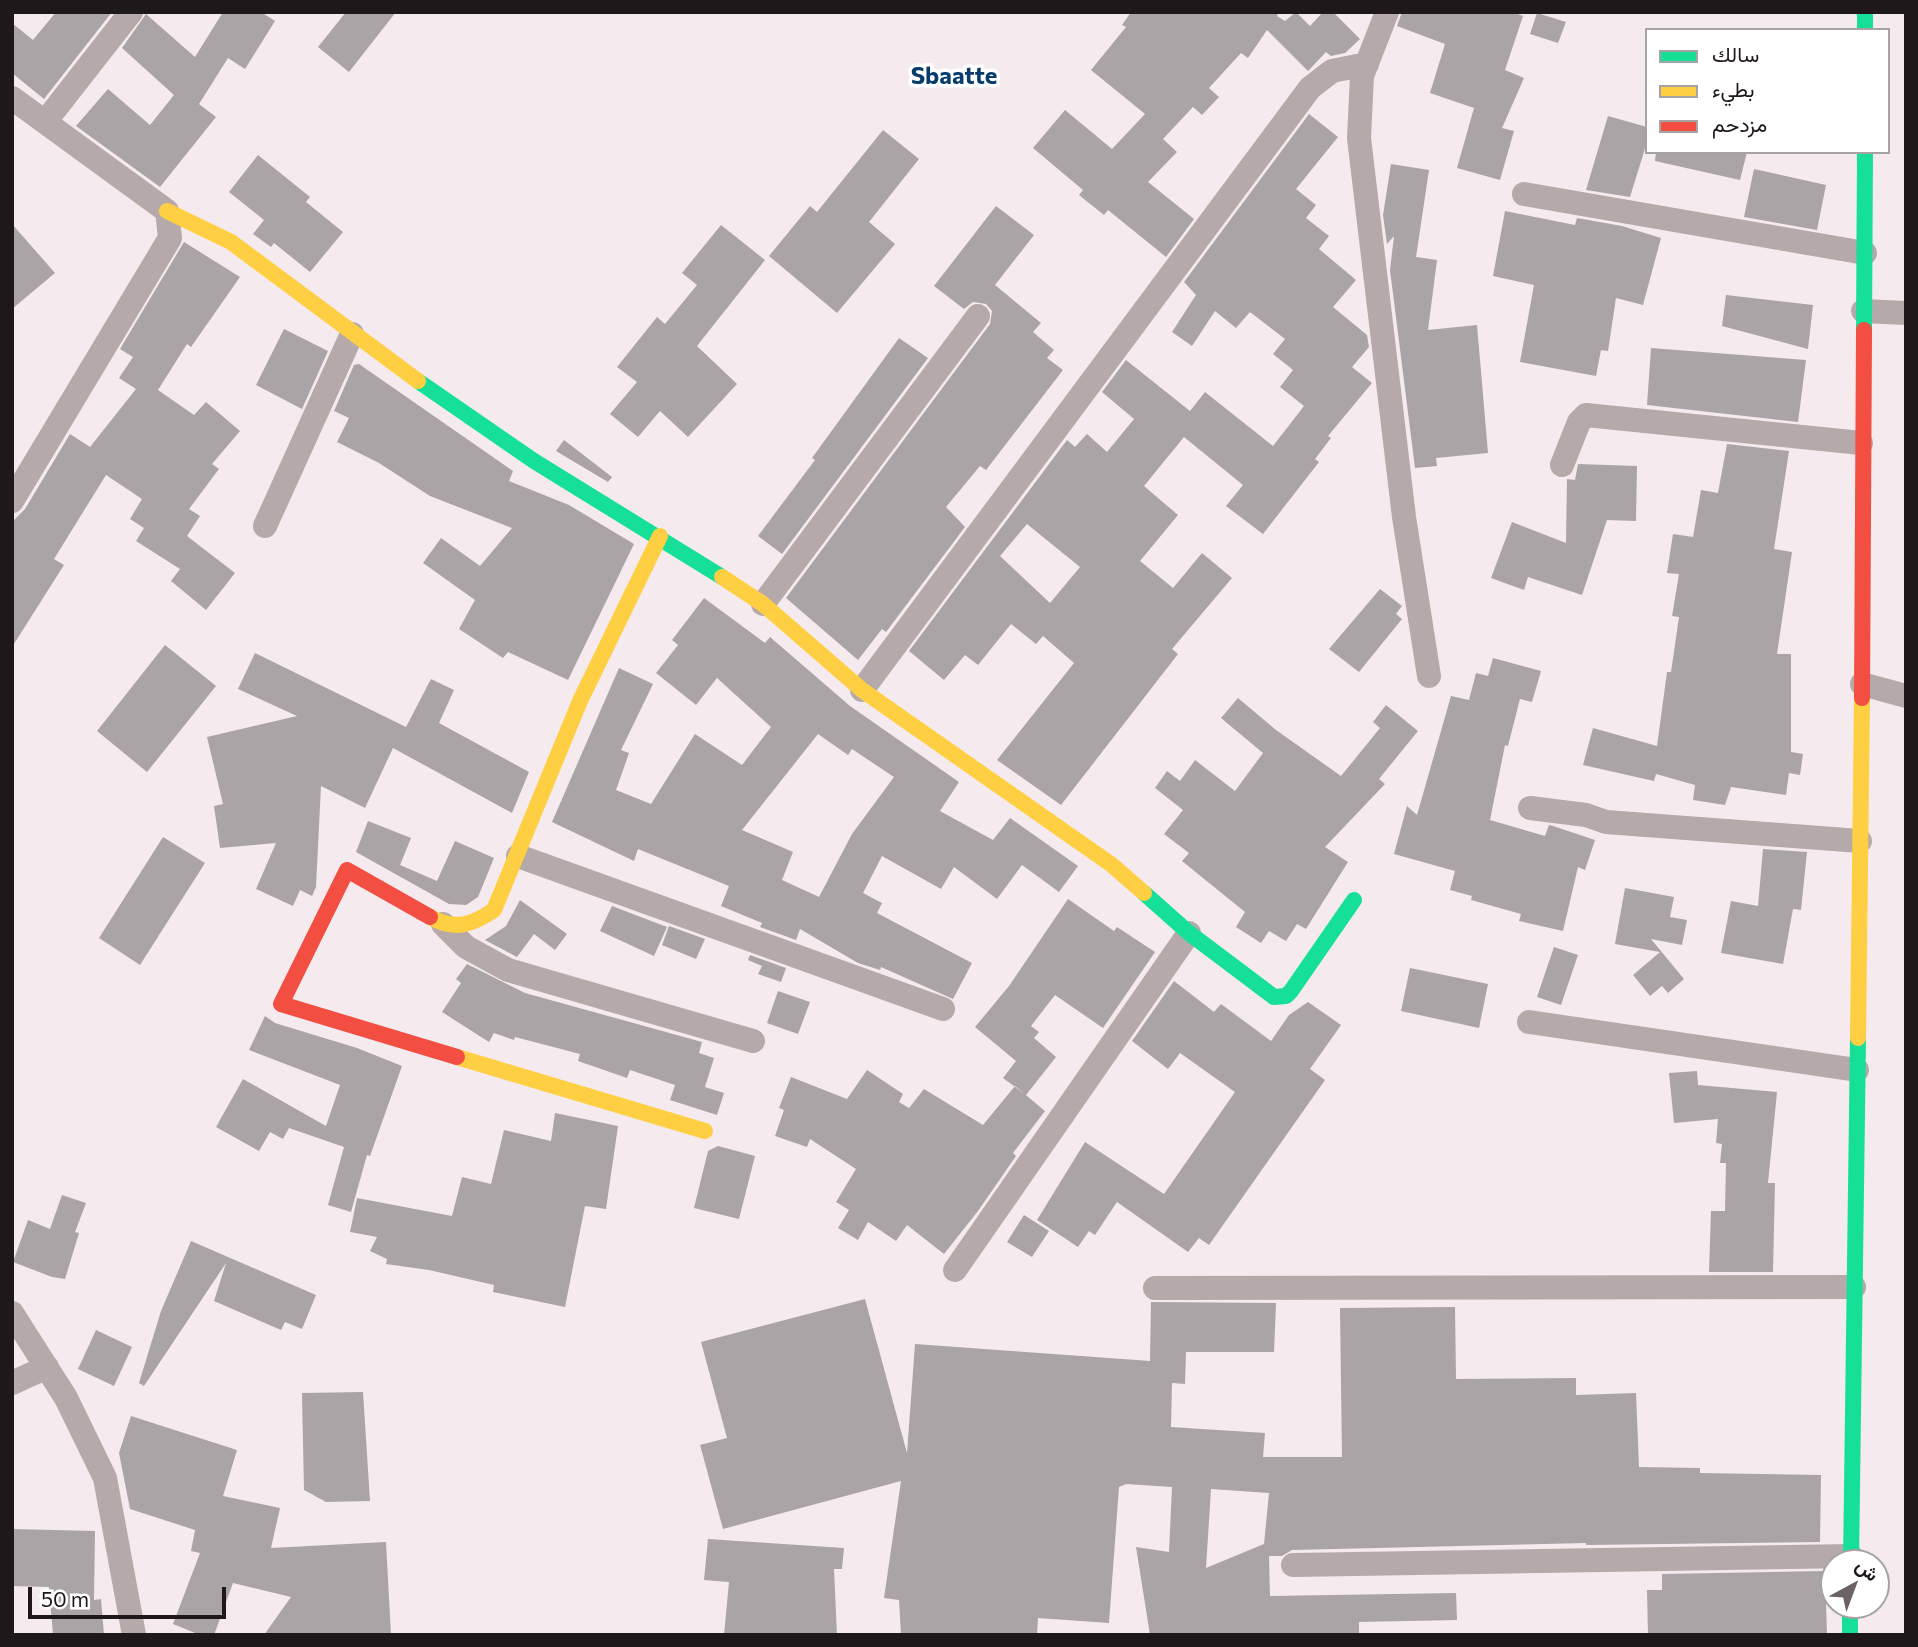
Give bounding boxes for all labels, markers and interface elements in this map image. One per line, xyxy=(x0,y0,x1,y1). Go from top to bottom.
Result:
legend xyxy=(1645,28,1890,154)
text: سالك xyxy=(1712,41,1759,66)
district label: Sbaatte xyxy=(911,62,997,90)
text: بطيء xyxy=(1712,76,1755,101)
text: مزدحم xyxy=(1712,111,1767,136)
north arrow xyxy=(1820,1549,1890,1619)
text: ش xyxy=(1852,1553,1884,1585)
scale bar xyxy=(32,1574,229,1618)
text: 50 m xyxy=(41,1586,89,1611)

